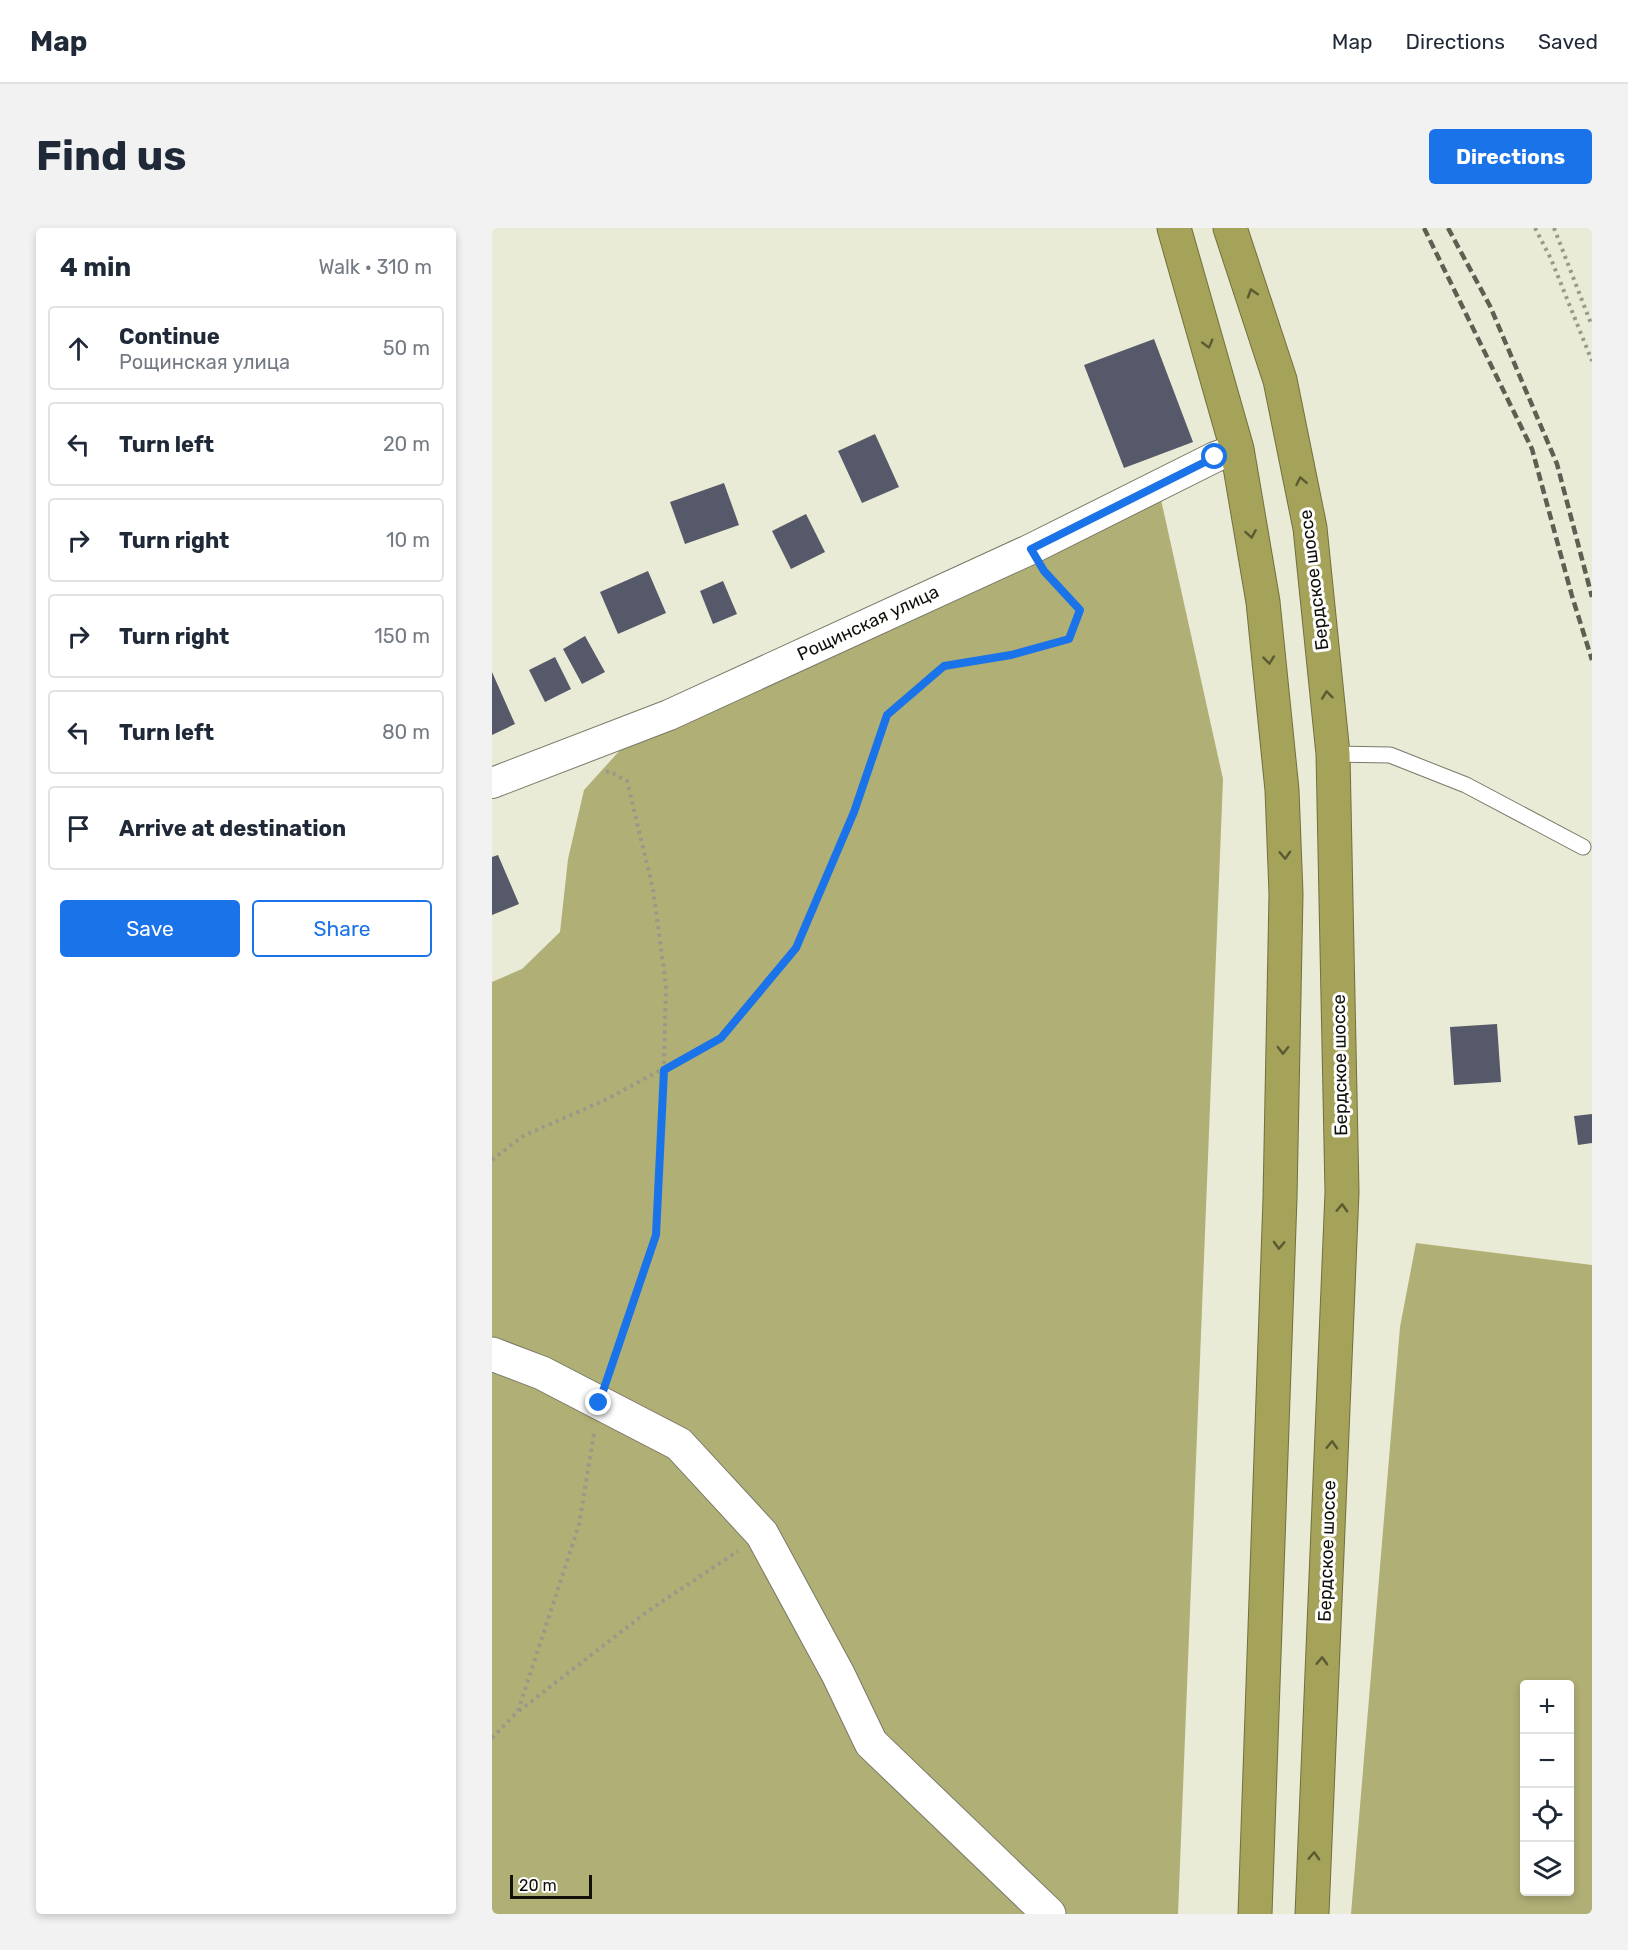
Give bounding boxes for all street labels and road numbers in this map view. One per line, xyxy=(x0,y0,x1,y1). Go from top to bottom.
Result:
street label: Бердское шоссе xyxy=(1294,508,1334,652)
street label: Рощинская улица xyxy=(794,580,942,666)
street label: Бердское шоссе xyxy=(1328,994,1352,1136)
street label: Бердское шоссе xyxy=(1314,1480,1340,1622)

